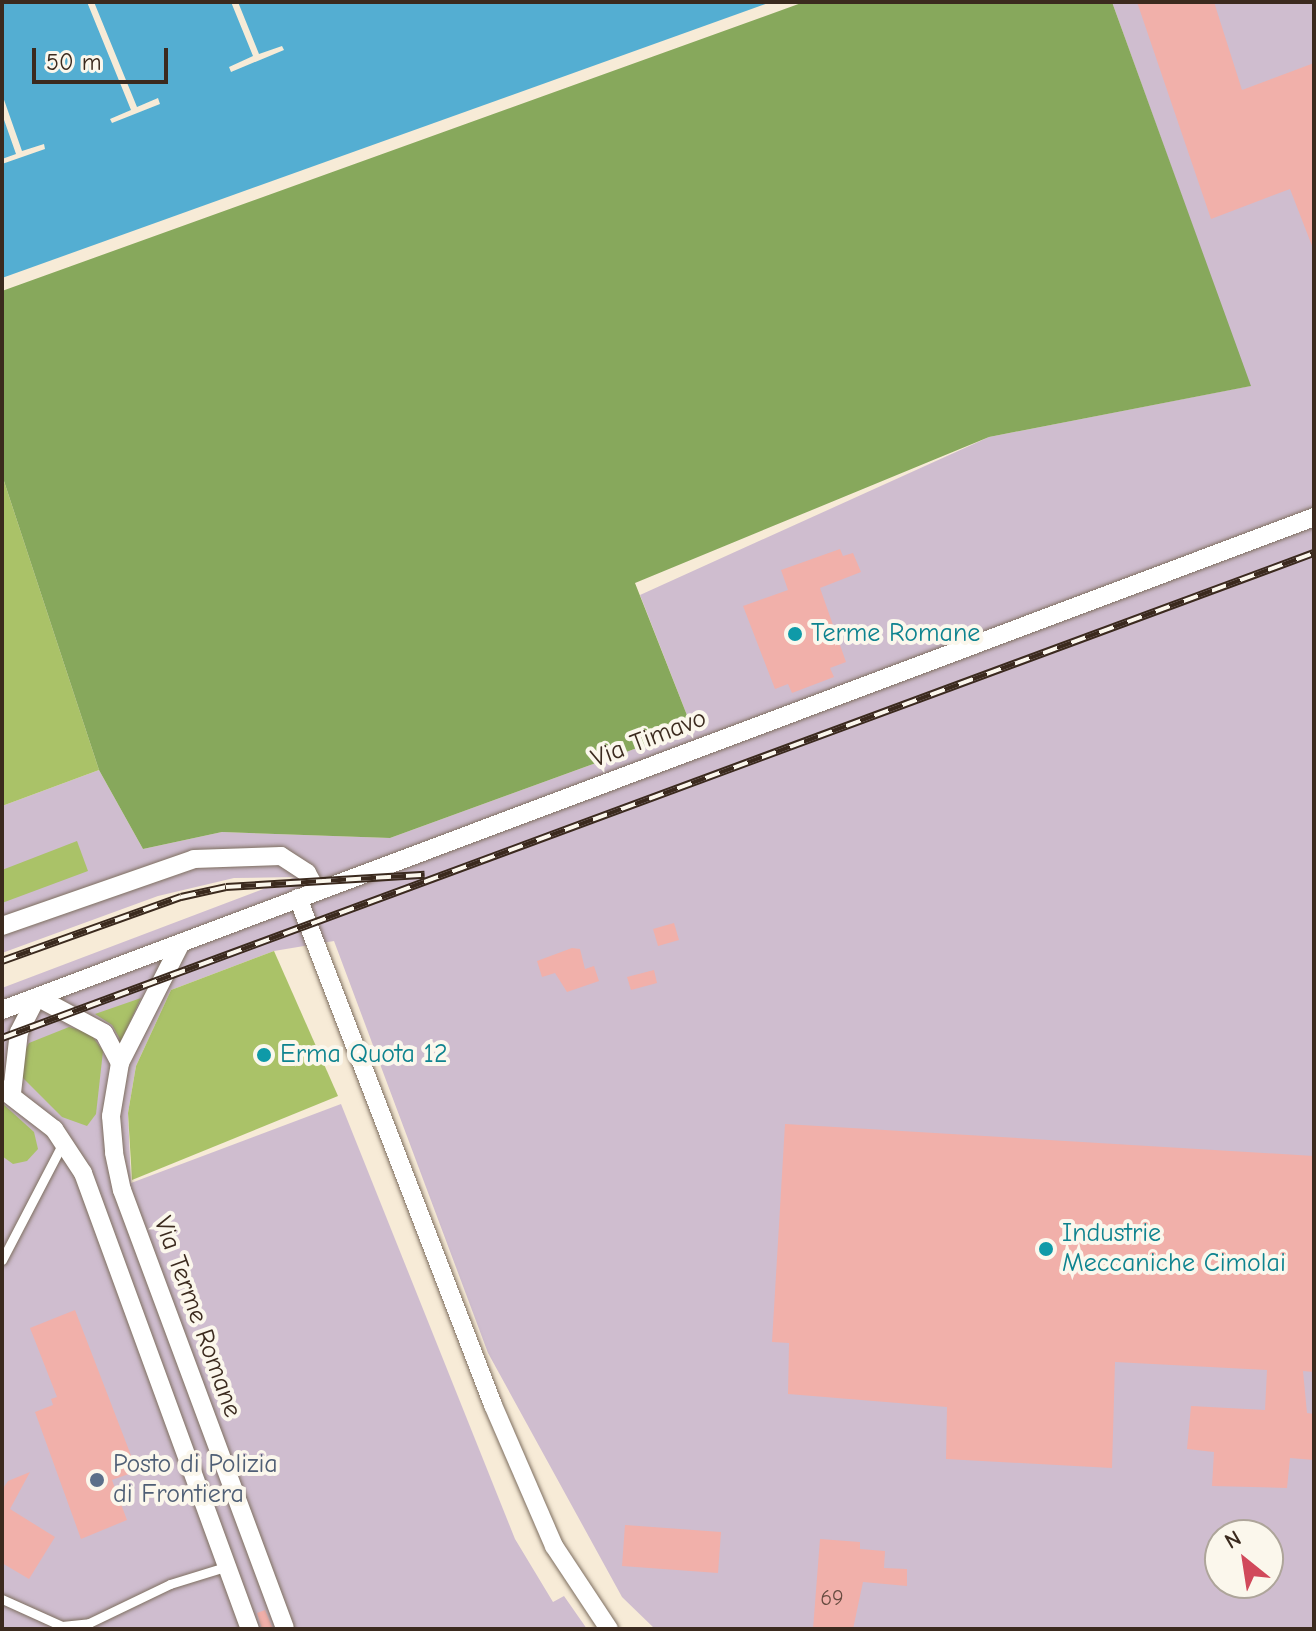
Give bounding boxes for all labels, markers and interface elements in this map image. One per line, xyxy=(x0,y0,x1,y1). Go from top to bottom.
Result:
scale bar xyxy=(36,32,172,82)
text: 50 m xyxy=(46,48,102,76)
place label: Terme Romane xyxy=(811,618,980,650)
marker: Terme Romane xyxy=(786,625,804,643)
street label: Via Timavo xyxy=(587,703,711,775)
place label: Erma Quota 12 xyxy=(280,1039,447,1071)
marker: Erma Quota 12 xyxy=(255,1046,273,1064)
street label: Via Terme Romane xyxy=(146,1212,248,1422)
place label: Industrie Meccaniche Cimolai xyxy=(1062,1218,1286,1280)
marker: Industrie Meccaniche Cimolai xyxy=(1037,1240,1055,1258)
place label: Posto di Polizia di Frontiera xyxy=(113,1449,278,1510)
marker: Posto di Polizia di Frontiera xyxy=(88,1471,106,1489)
north arrow xyxy=(1204,1519,1284,1599)
text: N xyxy=(1220,1525,1246,1555)
house number: 69 xyxy=(820,1586,844,1612)

